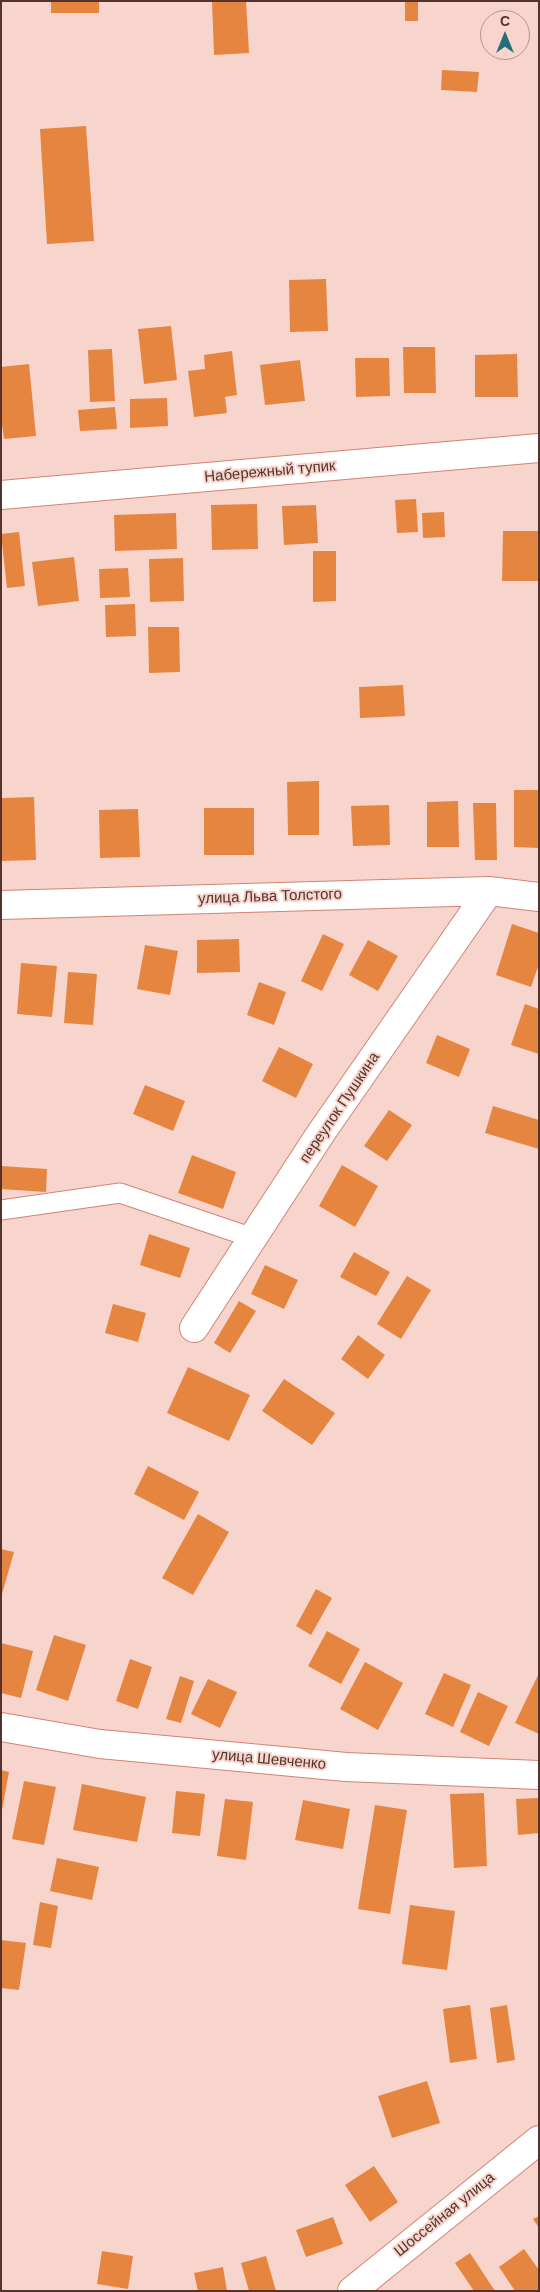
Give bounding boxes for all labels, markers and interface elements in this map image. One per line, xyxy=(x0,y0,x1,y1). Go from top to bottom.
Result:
north arrow xyxy=(480,10,530,60)
text: С xyxy=(500,12,510,30)
street label: Набережный тупик xyxy=(204,457,336,487)
street label: улица Льва Толстого xyxy=(198,885,342,909)
street label: переулок Пушкина xyxy=(296,1049,384,1167)
street label: улица Шевченко xyxy=(211,1746,327,1774)
street label: Шоссейная улица xyxy=(391,2169,499,2261)

